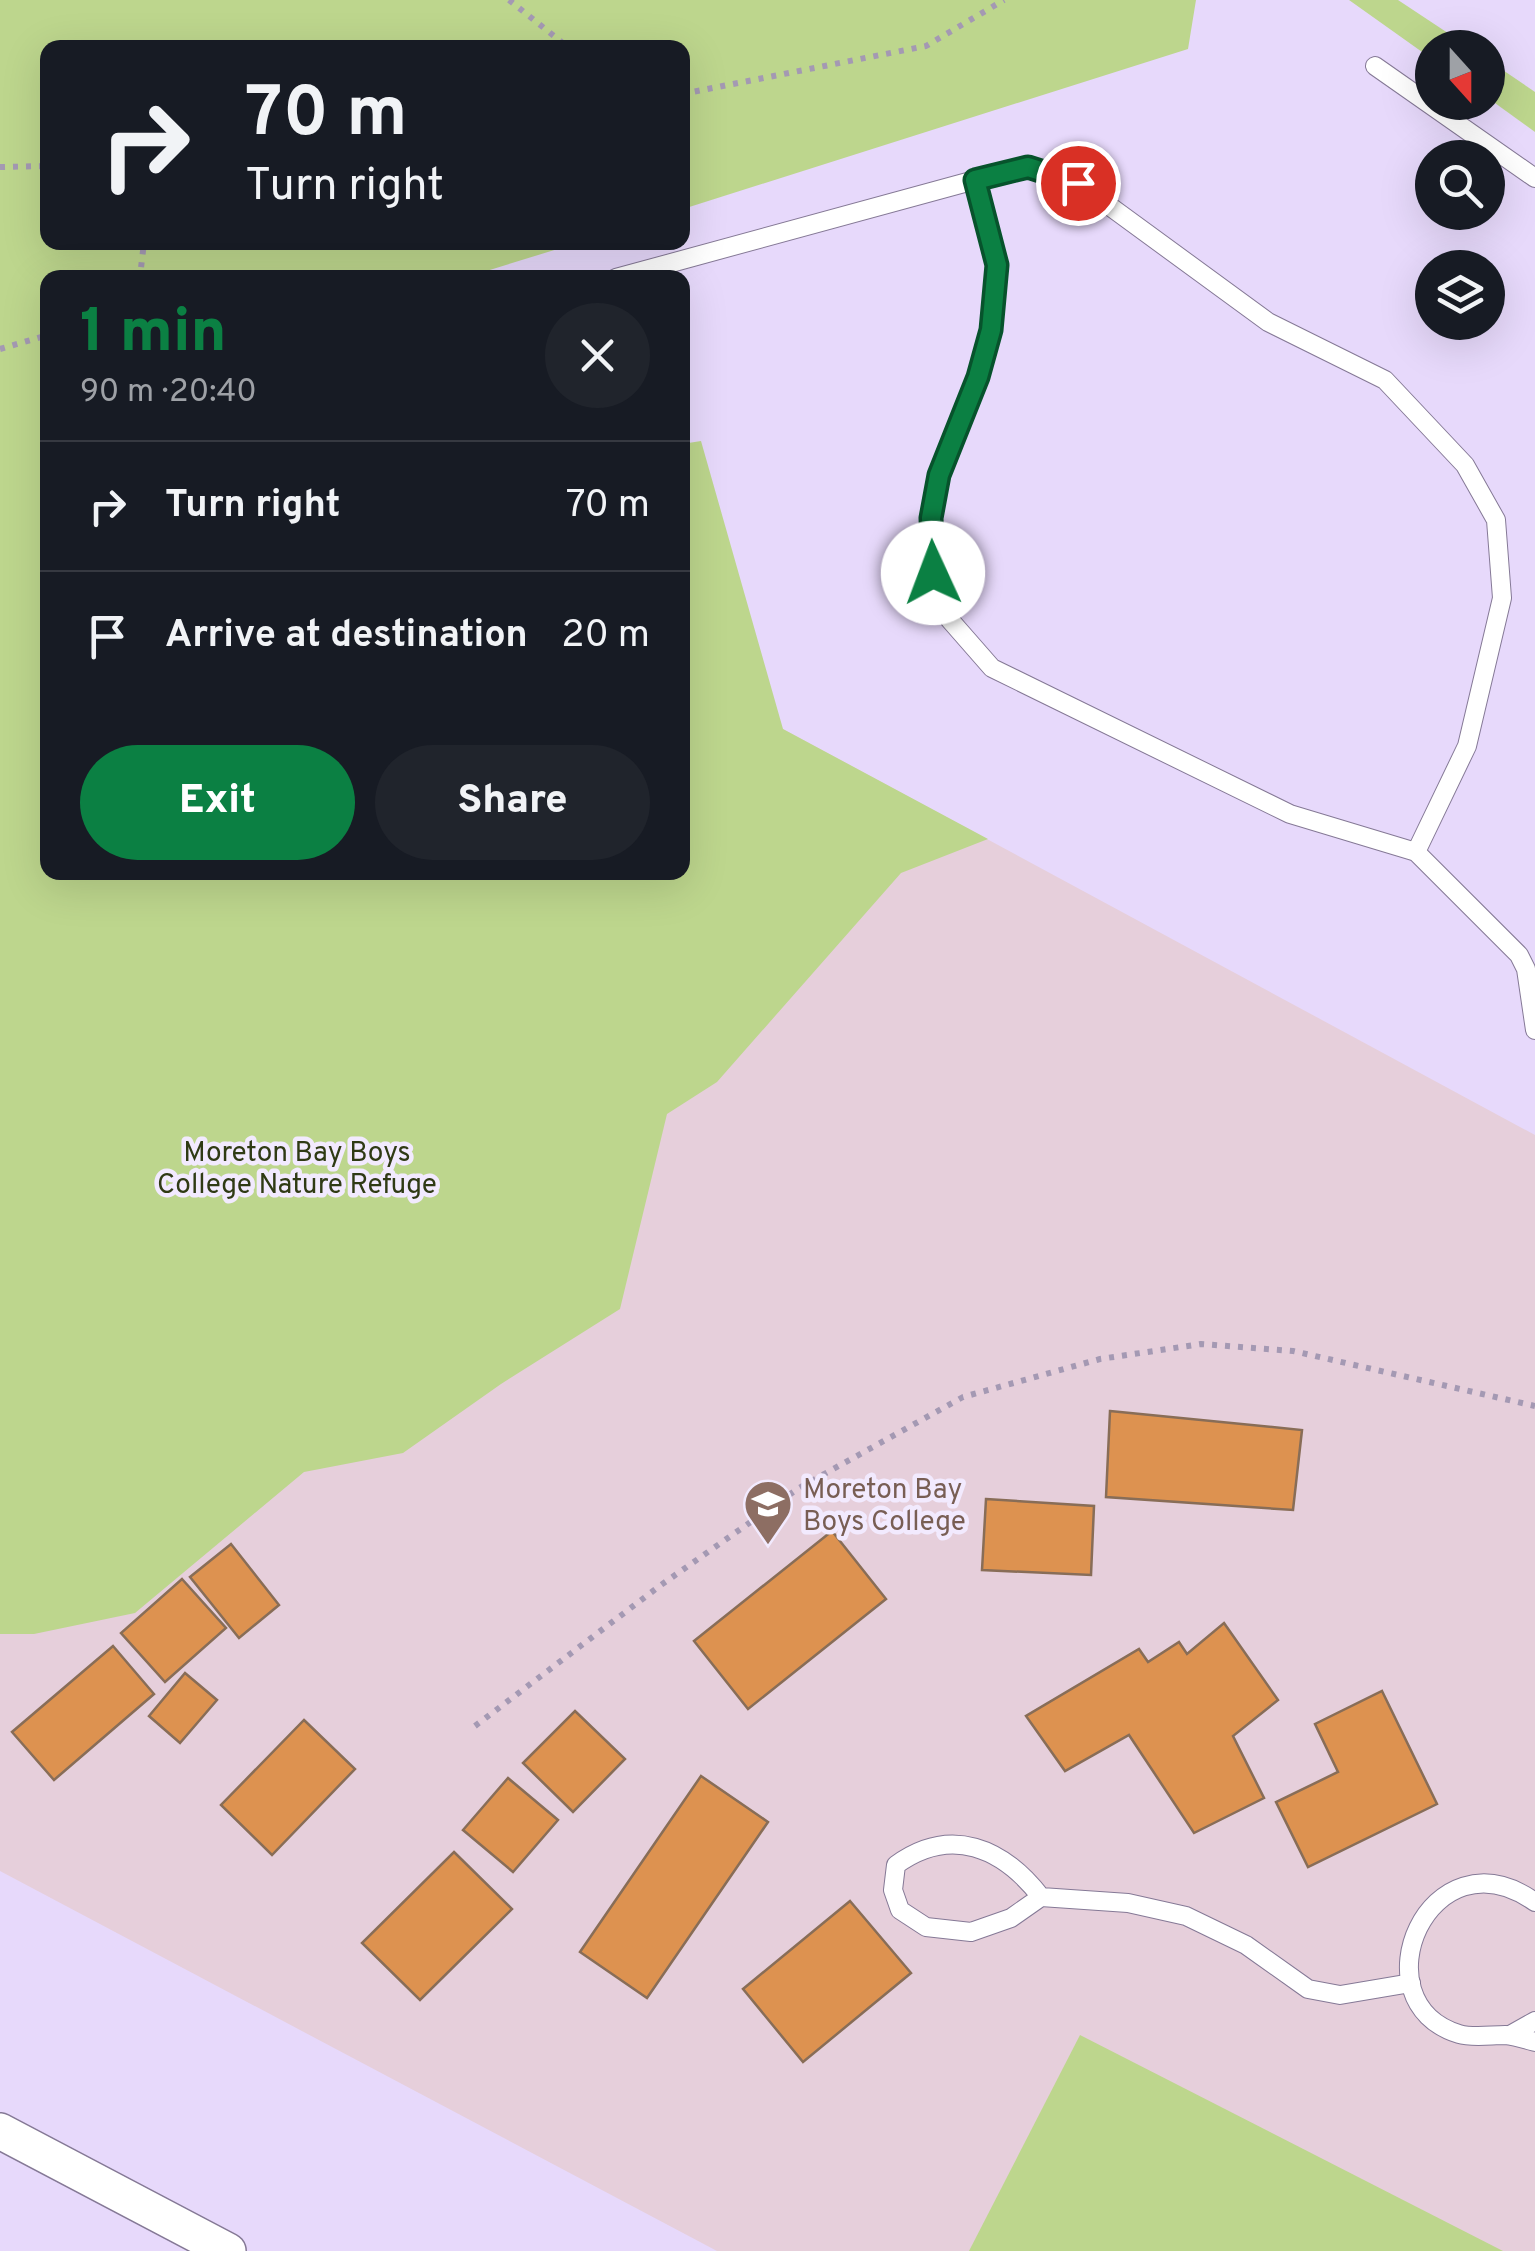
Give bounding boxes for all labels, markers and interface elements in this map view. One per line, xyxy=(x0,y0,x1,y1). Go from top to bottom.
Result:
north arrow xyxy=(1415,30,1505,120)
map controls xyxy=(1415,30,1505,340)
text: 70 m xyxy=(245,72,408,161)
icon: right xyxy=(80,80,210,210)
button: search xyxy=(1415,140,1505,230)
pin xyxy=(1036,141,1121,226)
icon: arrive xyxy=(1051,156,1106,211)
text: Turn right xyxy=(245,159,444,216)
button: layers xyxy=(1415,250,1505,340)
text: 1 min xyxy=(80,297,227,373)
button: close xyxy=(545,303,650,408)
text: 90 m · 20:40 xyxy=(80,373,257,413)
icon: right xyxy=(80,479,135,534)
text: Turn right xyxy=(165,482,340,531)
text: 70 m xyxy=(566,482,650,531)
position arrow xyxy=(881,521,985,625)
icon: arrive xyxy=(80,609,135,664)
text: Arrive at destination xyxy=(165,612,528,661)
text: 20 m xyxy=(561,612,650,661)
button: Exit xyxy=(80,745,355,860)
button: Share xyxy=(375,745,650,860)
park label: Moreton Bay Boys College Nature Refuge xyxy=(157,1136,437,1204)
place label: Moreton Bay Boys College xyxy=(803,1473,966,1541)
school or university icon: Moreton Bay Boys College xyxy=(742,1478,794,1546)

